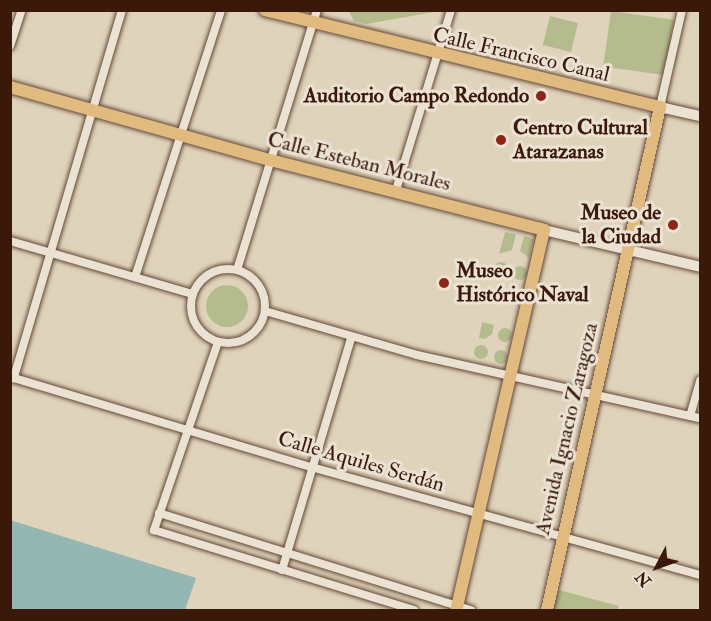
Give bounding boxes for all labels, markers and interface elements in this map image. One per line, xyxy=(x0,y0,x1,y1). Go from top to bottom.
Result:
street label: Calle Francisco Canal xyxy=(430,22,612,88)
place label: Auditorio Campo Redondo xyxy=(304,83,529,109)
marker: Auditorio Campo Redondo xyxy=(534,89,548,103)
place label: Centro Cultural Atarazanas xyxy=(513,115,648,165)
street label: Calle Esteban Morales xyxy=(265,127,453,197)
marker: Centro Cultural Atarazanas xyxy=(494,133,508,147)
place label: Museo de la Ciudad xyxy=(581,200,661,250)
marker: Museo de la Ciudad xyxy=(666,218,680,232)
place label: Museo Histórico Naval xyxy=(456,258,589,308)
marker: Museo Histórico Naval xyxy=(437,276,451,290)
street label: Avenida Ignacio Zaragoza xyxy=(530,320,604,538)
street label: Calle Aquiles Serdán xyxy=(275,426,447,498)
north arrow xyxy=(627,537,687,597)
text: N xyxy=(631,567,656,591)

